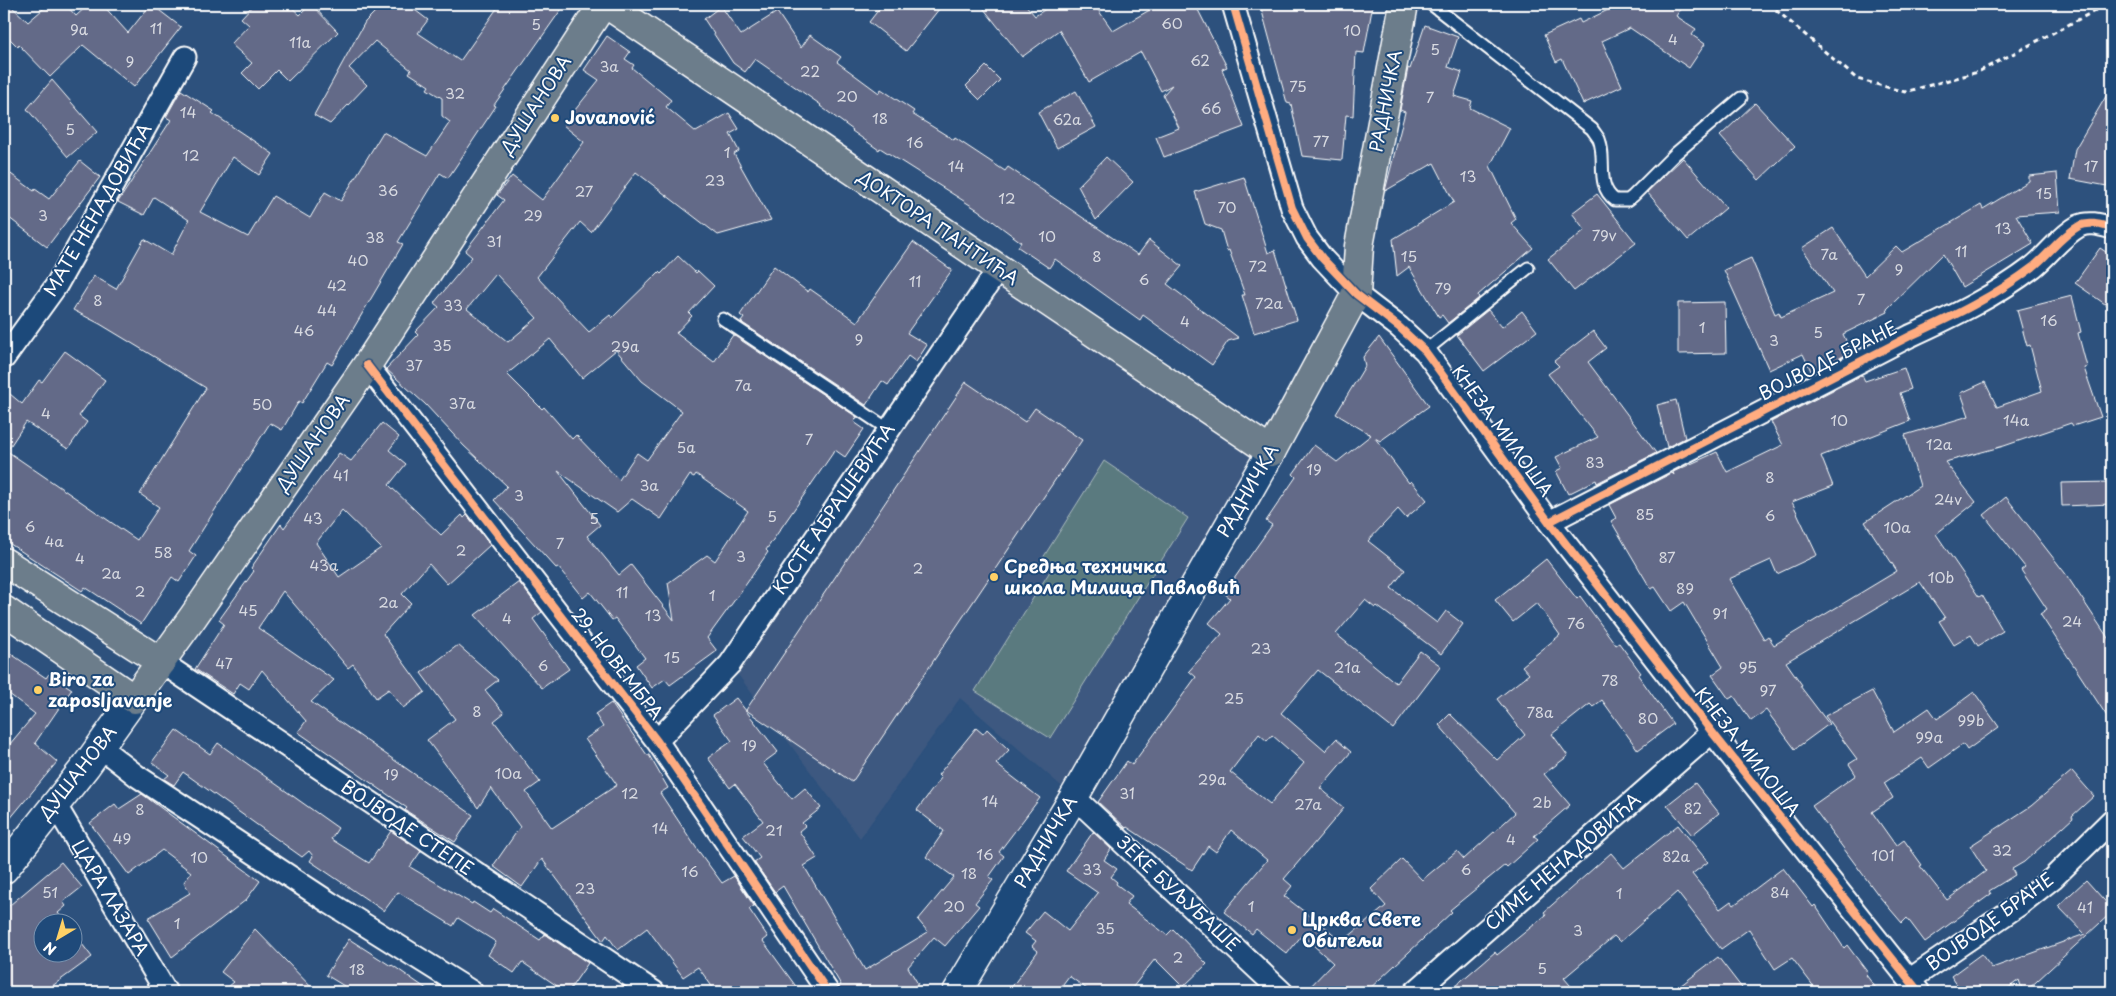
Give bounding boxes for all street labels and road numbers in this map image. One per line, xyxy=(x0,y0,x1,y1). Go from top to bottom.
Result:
street label: РАДНИЧКА xyxy=(1361,47,1408,154)
street label: ДУШАНОВА xyxy=(492,49,577,160)
street label: МАТЕ НЕНАДОВИЋА xyxy=(36,117,158,301)
street label: ДОКТОРА ПАНТИЋА xyxy=(852,162,1025,291)
street label: ВОЈВОДЕ БРАНЕ xyxy=(1753,313,1901,406)
street label: КНЕЗА МИЛОША xyxy=(1446,359,1560,502)
street label: ДУШАНОВА xyxy=(268,388,355,497)
street label: КОСТЕ АБРАШЕВИЋА xyxy=(765,417,900,599)
street label: РАДНИЧКА xyxy=(1209,439,1284,542)
street label: 29. НОВЕМБРА xyxy=(566,601,671,725)
street label: КНЕЗА МИЛОША xyxy=(1689,681,1807,821)
street label: ДУШАНОВА xyxy=(31,719,122,826)
street label: ВОЈВОДЕ СТЕПЕ xyxy=(336,772,480,881)
street label: СИМЕ НЕНАДОВИЋА xyxy=(1478,785,1646,936)
street label: РАДНИЧКА xyxy=(1006,790,1083,893)
street label: ЗЕКЕ БУЉУБАШЕ xyxy=(1112,829,1247,957)
street label: ЦАРА ЛАЗАРА xyxy=(66,834,157,960)
street label: ВОЈВОДЕ БРАНЕ xyxy=(1920,865,2059,976)

